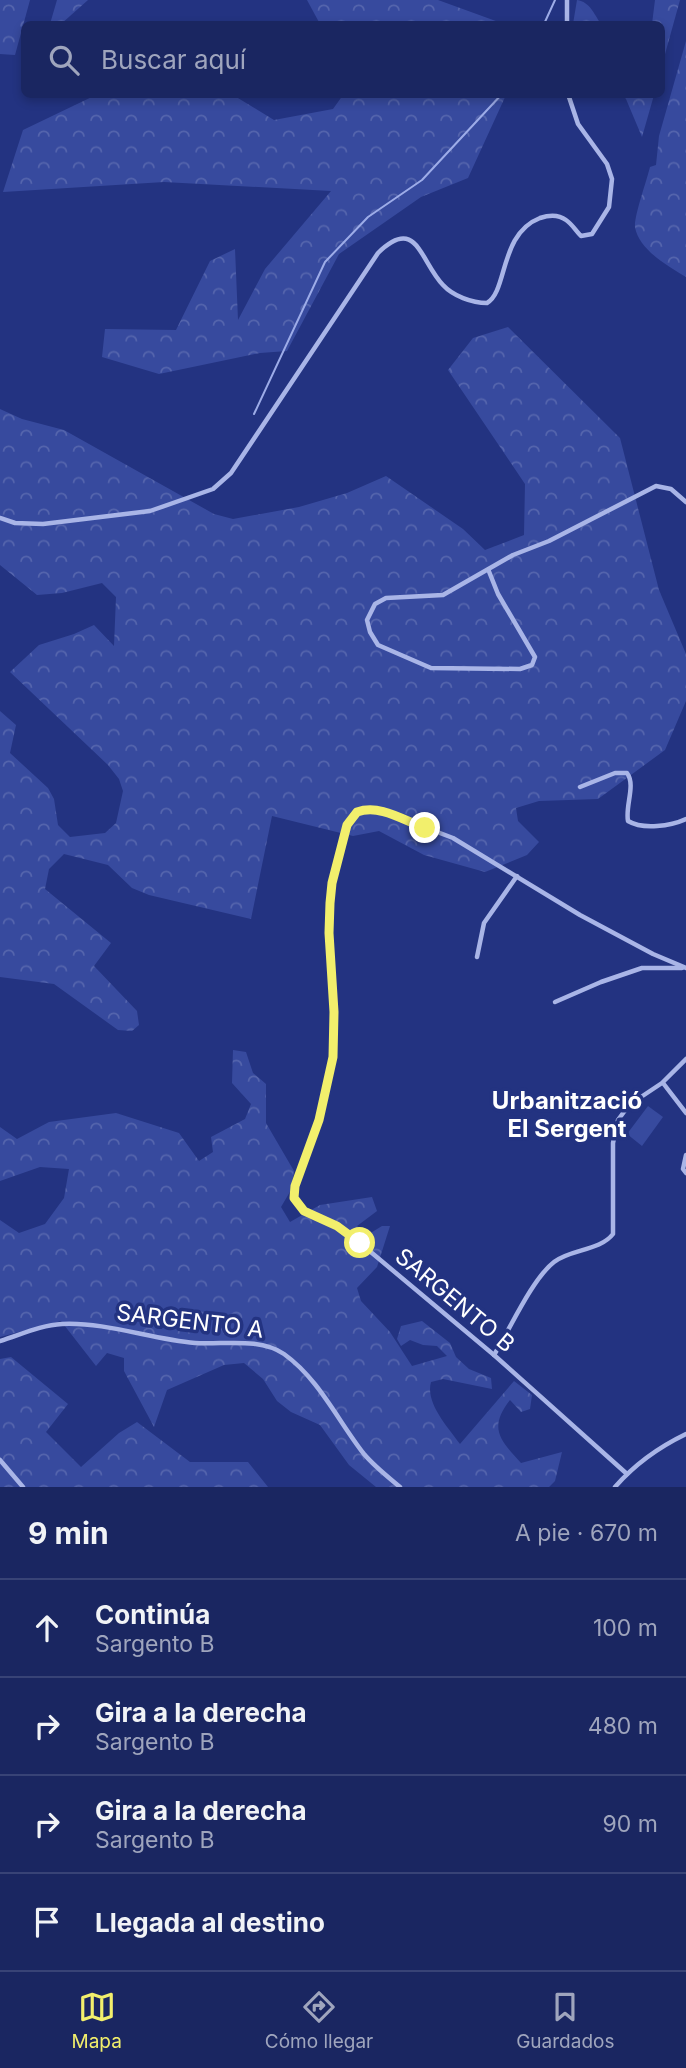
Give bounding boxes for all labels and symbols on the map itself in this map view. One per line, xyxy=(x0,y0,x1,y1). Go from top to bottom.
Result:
route end xyxy=(409,812,440,843)
district label: Urbanització El Sergent xyxy=(492,1086,642,1143)
route start xyxy=(344,1227,375,1258)
street label: SARGENTO B xyxy=(390,1242,520,1358)
street label: SARGENTO A xyxy=(115,1298,265,1344)

